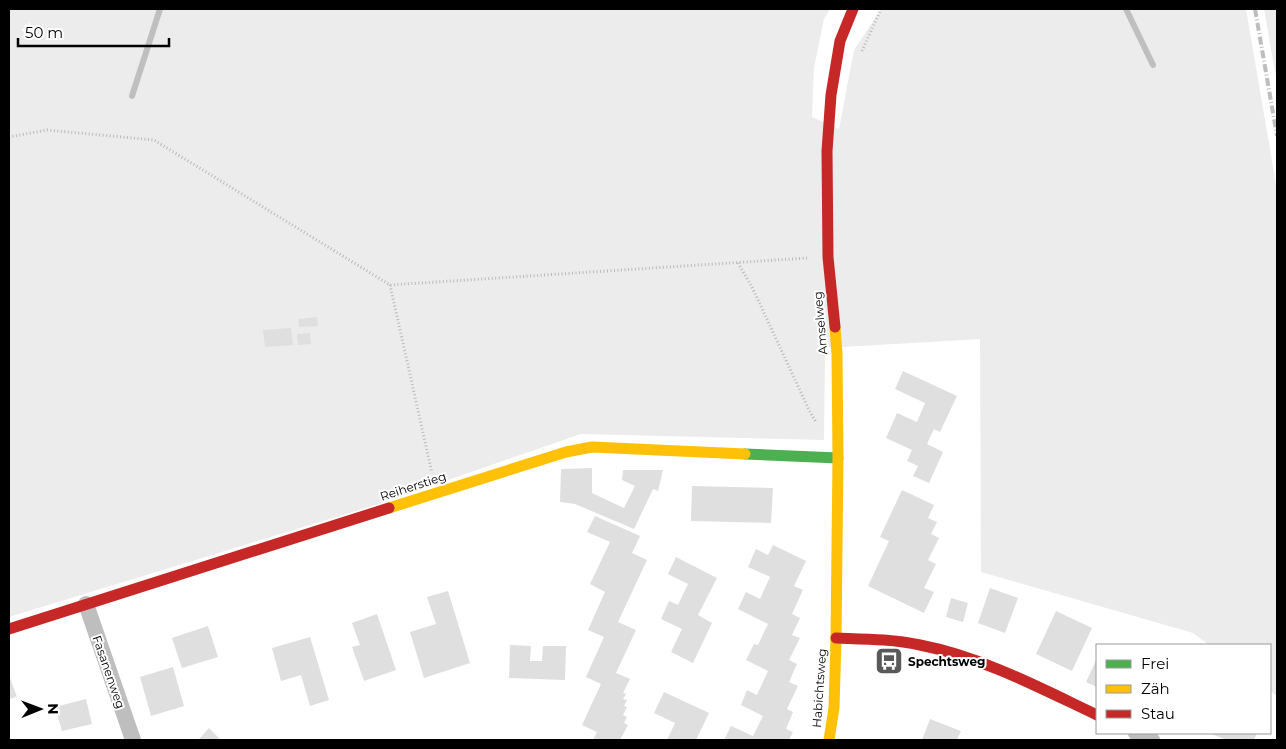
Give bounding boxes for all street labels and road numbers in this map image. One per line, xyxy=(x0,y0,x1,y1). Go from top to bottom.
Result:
street label: Amselweg xyxy=(810,291,830,355)
street label: Reiherstieg xyxy=(378,468,448,504)
street label: Fasanenweg xyxy=(89,633,129,711)
street label: Habichtsweg xyxy=(809,648,829,728)

